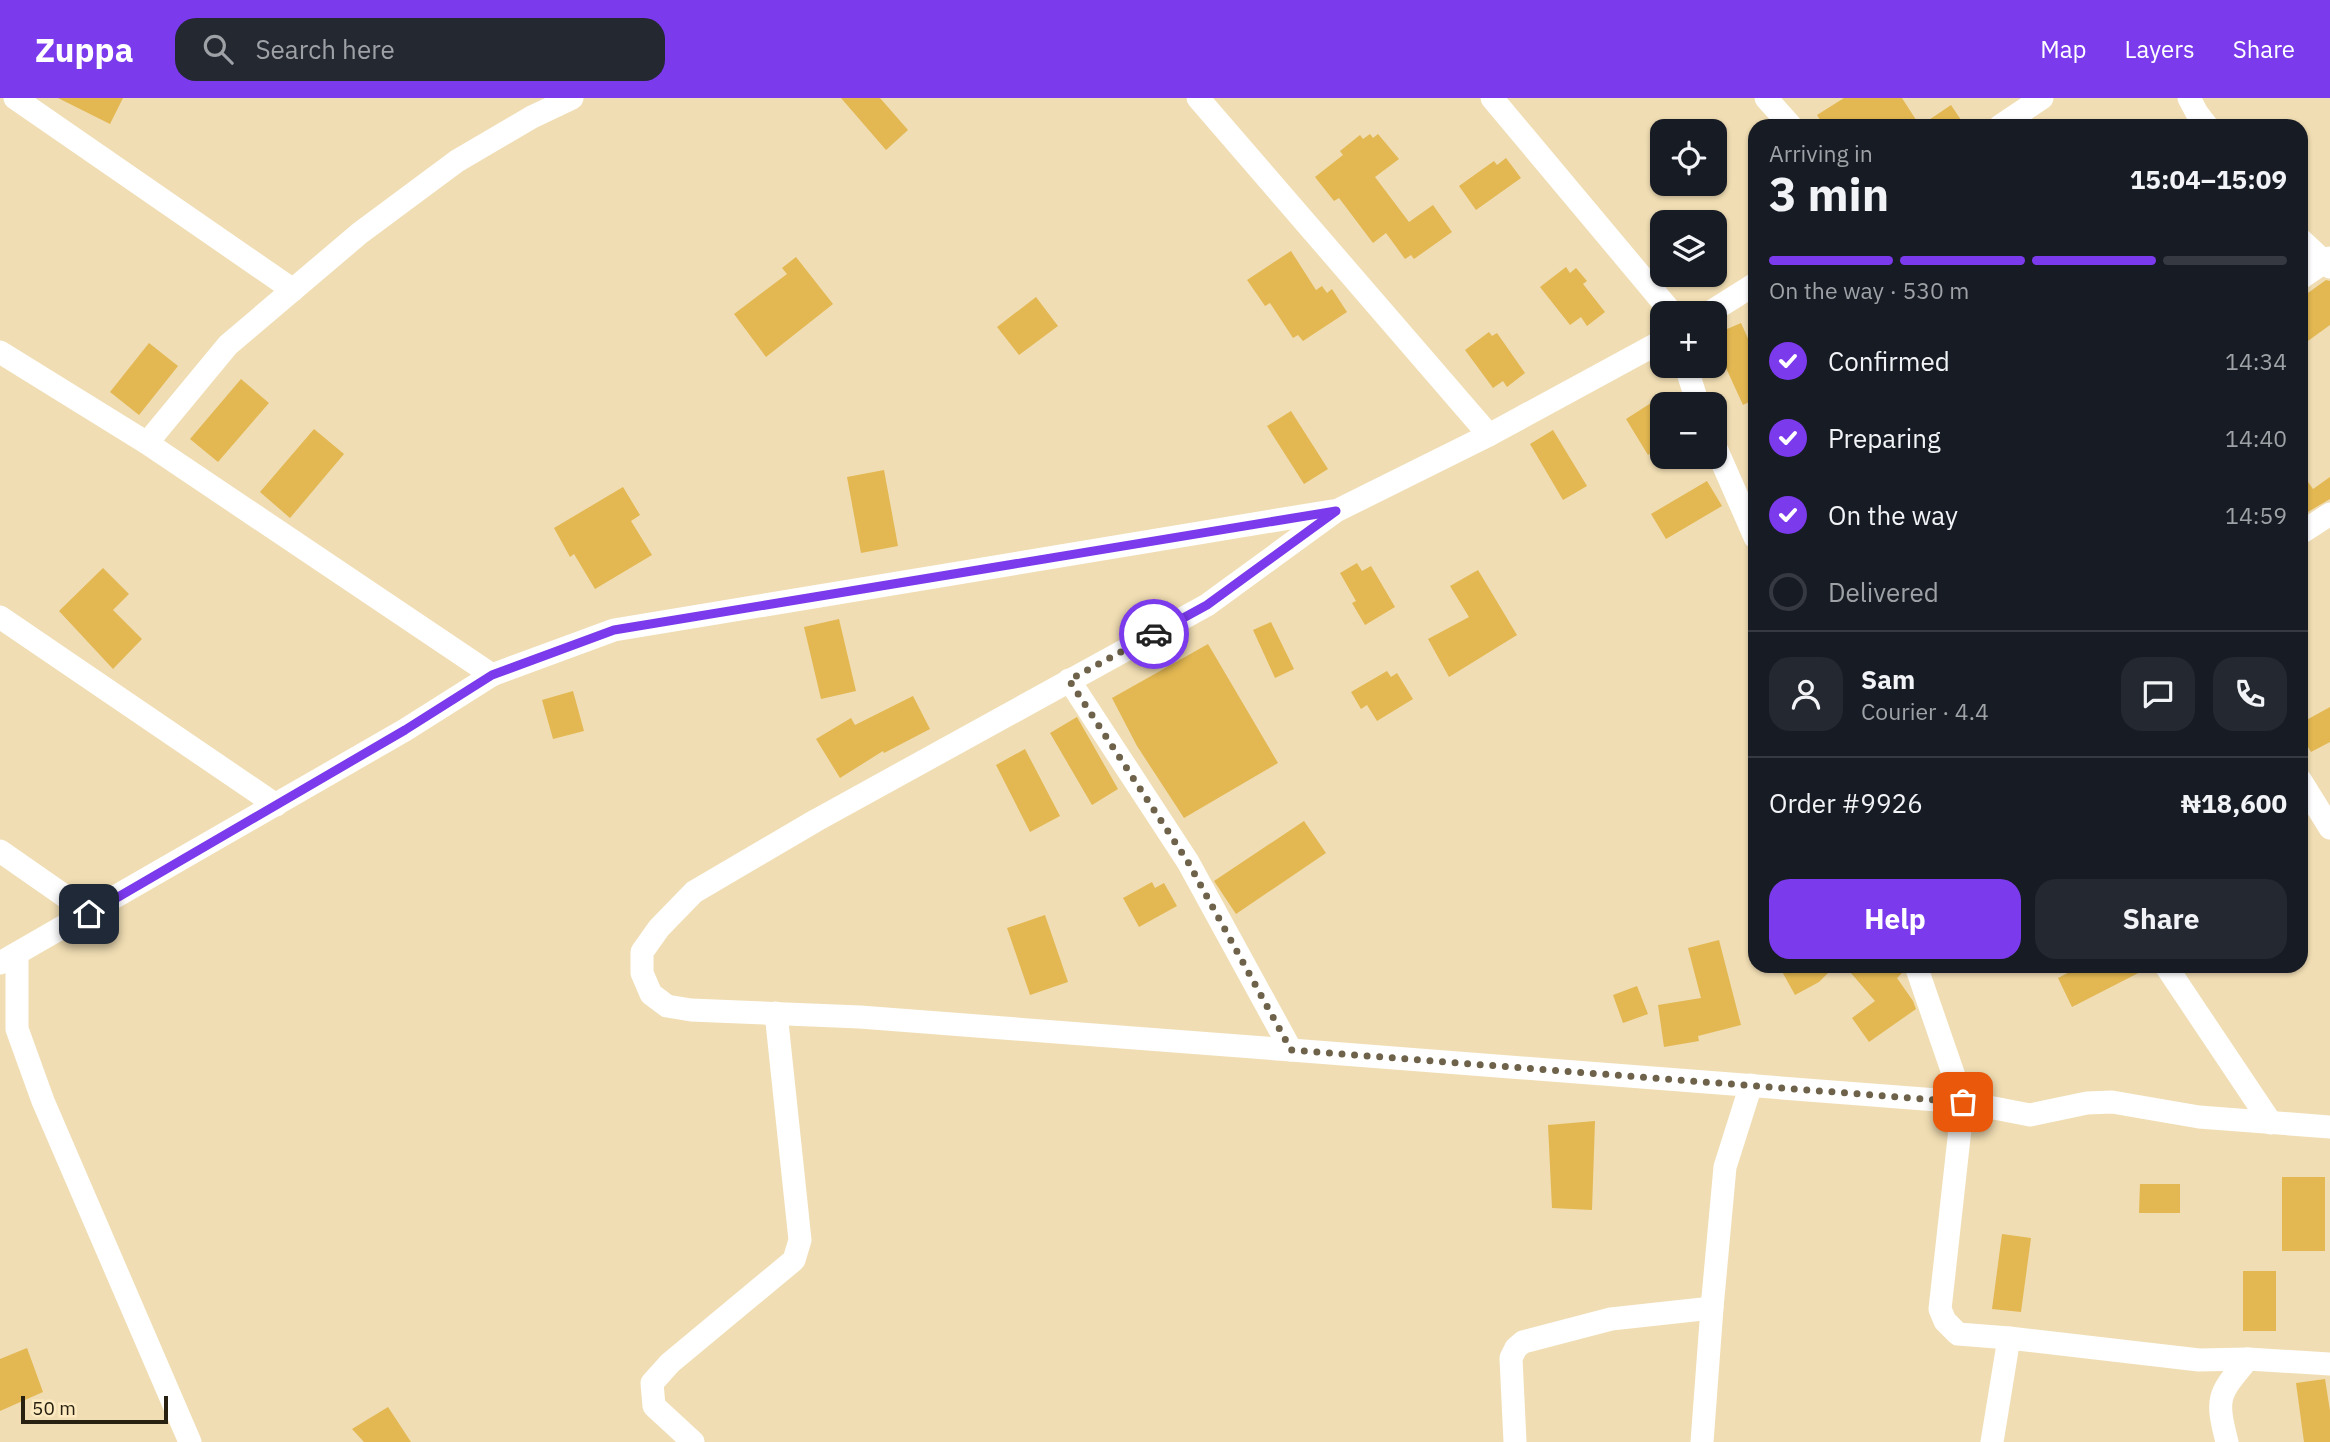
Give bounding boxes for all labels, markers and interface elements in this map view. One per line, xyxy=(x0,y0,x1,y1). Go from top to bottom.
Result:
search box xyxy=(175,18,665,81)
text: Zuppa xyxy=(35,28,133,71)
icon: search xyxy=(199,30,237,68)
text: Search here xyxy=(255,32,395,66)
text: Map xyxy=(2040,33,2087,65)
text: Layers xyxy=(2125,33,2195,65)
text: Share xyxy=(2233,33,2295,65)
map controls xyxy=(1650,119,1727,469)
button: locate xyxy=(1650,119,1727,196)
text: Arriving in xyxy=(1769,138,1873,168)
text: 15:04–15:09 xyxy=(2130,162,2287,196)
text: 3 min xyxy=(1769,164,1889,224)
button: layers xyxy=(1650,210,1727,287)
text: On the way · 530 m xyxy=(1769,275,1969,305)
button: + xyxy=(1650,301,1727,378)
icon: check xyxy=(1769,342,1807,380)
text: Confirmed xyxy=(1828,344,1950,378)
text: 14:34 xyxy=(2225,346,2287,376)
button: − xyxy=(1650,392,1727,469)
icon: check xyxy=(1769,419,1807,457)
text: Preparing xyxy=(1828,421,1941,455)
text: 14:40 xyxy=(2225,423,2287,453)
icon: check xyxy=(1769,496,1807,534)
text: On the way xyxy=(1828,498,1958,532)
text: 14:59 xyxy=(2225,500,2287,530)
text: Delivered xyxy=(1828,575,1939,609)
courier xyxy=(1119,599,1189,669)
icon: car xyxy=(1135,615,1173,653)
button: person xyxy=(1769,657,1843,731)
button: chat xyxy=(2121,657,2195,731)
button: phone xyxy=(2213,657,2287,731)
text: Sam xyxy=(1861,662,1915,696)
text: Courier · 4.4 xyxy=(1861,696,1989,726)
text: Order #9926 xyxy=(1769,786,1923,820)
text: ₦18,600 xyxy=(2181,786,2287,820)
button: Help xyxy=(1769,879,2021,959)
button: Share xyxy=(2035,879,2287,959)
pin xyxy=(59,884,119,944)
icon: home xyxy=(70,895,108,933)
pin xyxy=(1933,1072,1993,1132)
icon: bag xyxy=(1944,1083,1982,1121)
scale bar xyxy=(21,1393,168,1425)
text: 50 m xyxy=(32,1396,76,1420)

